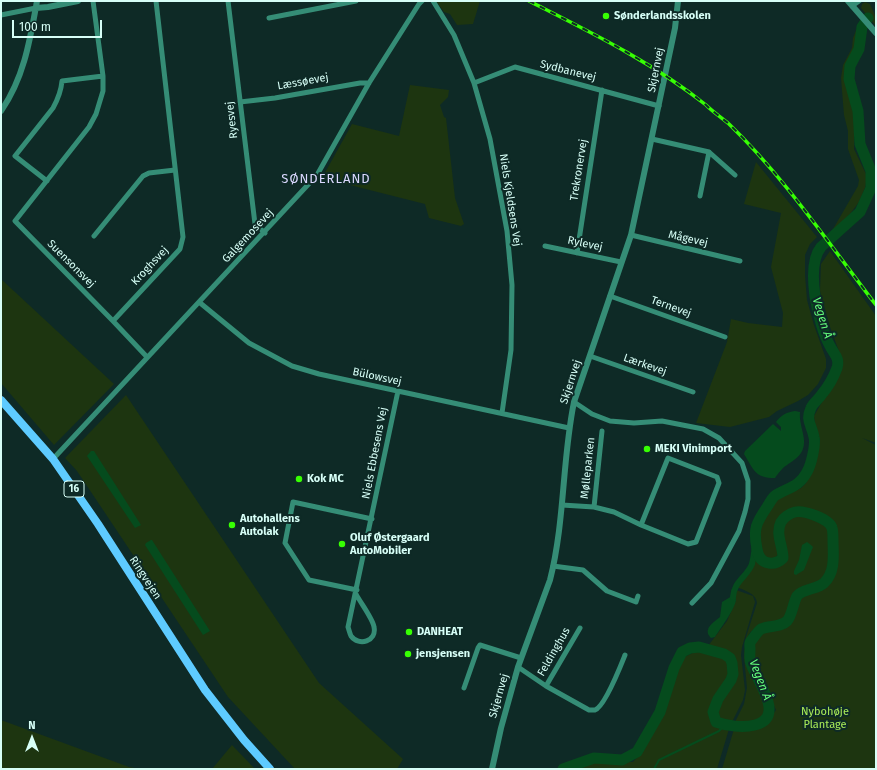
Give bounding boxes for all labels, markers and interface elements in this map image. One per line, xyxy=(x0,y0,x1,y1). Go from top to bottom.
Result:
place label: Sønderlandsskolen xyxy=(614,9,711,23)
marker: Sønderlandsskolen xyxy=(601,11,611,21)
scale bar xyxy=(14,12,104,38)
text: 100 m xyxy=(19,20,51,34)
street label: Skjernvej xyxy=(645,46,667,94)
street label: Sydbanevej xyxy=(539,58,597,84)
street label: Læssøevej xyxy=(276,71,330,93)
street label: Ryesvej xyxy=(223,101,241,139)
street label: Trekronervej xyxy=(568,138,590,202)
street label: Niels Kjeldsens Vej xyxy=(496,153,524,247)
district label: SØNDERLAND xyxy=(281,171,371,187)
street label: Galgemosevej xyxy=(220,206,276,266)
street label: Mågevej xyxy=(667,228,709,250)
street label: Rylevej xyxy=(566,234,604,254)
street label: Suensonsvej xyxy=(44,237,98,291)
street label: Kroghsvej xyxy=(129,244,171,288)
street label: Ternevej xyxy=(649,294,693,320)
water label: Vegen Å xyxy=(809,296,835,340)
street label: Lærkevej xyxy=(622,351,668,379)
street label: Skjernvej xyxy=(558,358,584,406)
street label: Bülowsvej xyxy=(351,365,403,389)
street label: Niels Ebbesens Vej xyxy=(360,406,390,500)
street label: Mølleparken xyxy=(578,436,598,500)
place label: MEKI Vinimport xyxy=(655,442,732,456)
marker: MEKI Vinimport xyxy=(642,444,652,454)
place label: Kok MC xyxy=(307,472,344,486)
marker: Kok MC xyxy=(294,474,304,484)
road number: 16 xyxy=(64,481,84,497)
place label: Autohallens Autolak xyxy=(240,512,300,538)
marker: Autohallens Autolak xyxy=(227,520,237,530)
place label: Oluf Østergaard AutoMobiler xyxy=(350,531,429,557)
marker: Oluf Østergaard AutoMobiler xyxy=(337,539,347,549)
street label: Ringvejen xyxy=(126,554,164,602)
place label: DANHEAT xyxy=(417,625,463,639)
street label: Feldinghus xyxy=(535,625,573,679)
marker: DANHEAT xyxy=(404,627,414,637)
place label: jensjensen xyxy=(416,647,470,661)
marker: jensjensen xyxy=(403,649,413,659)
water label: Vegen Å xyxy=(746,658,774,702)
street label: Skjernvej xyxy=(486,672,512,720)
park label: Nybohøje Plantage xyxy=(801,705,849,731)
north arrow xyxy=(12,718,52,758)
text: N xyxy=(28,719,36,732)

